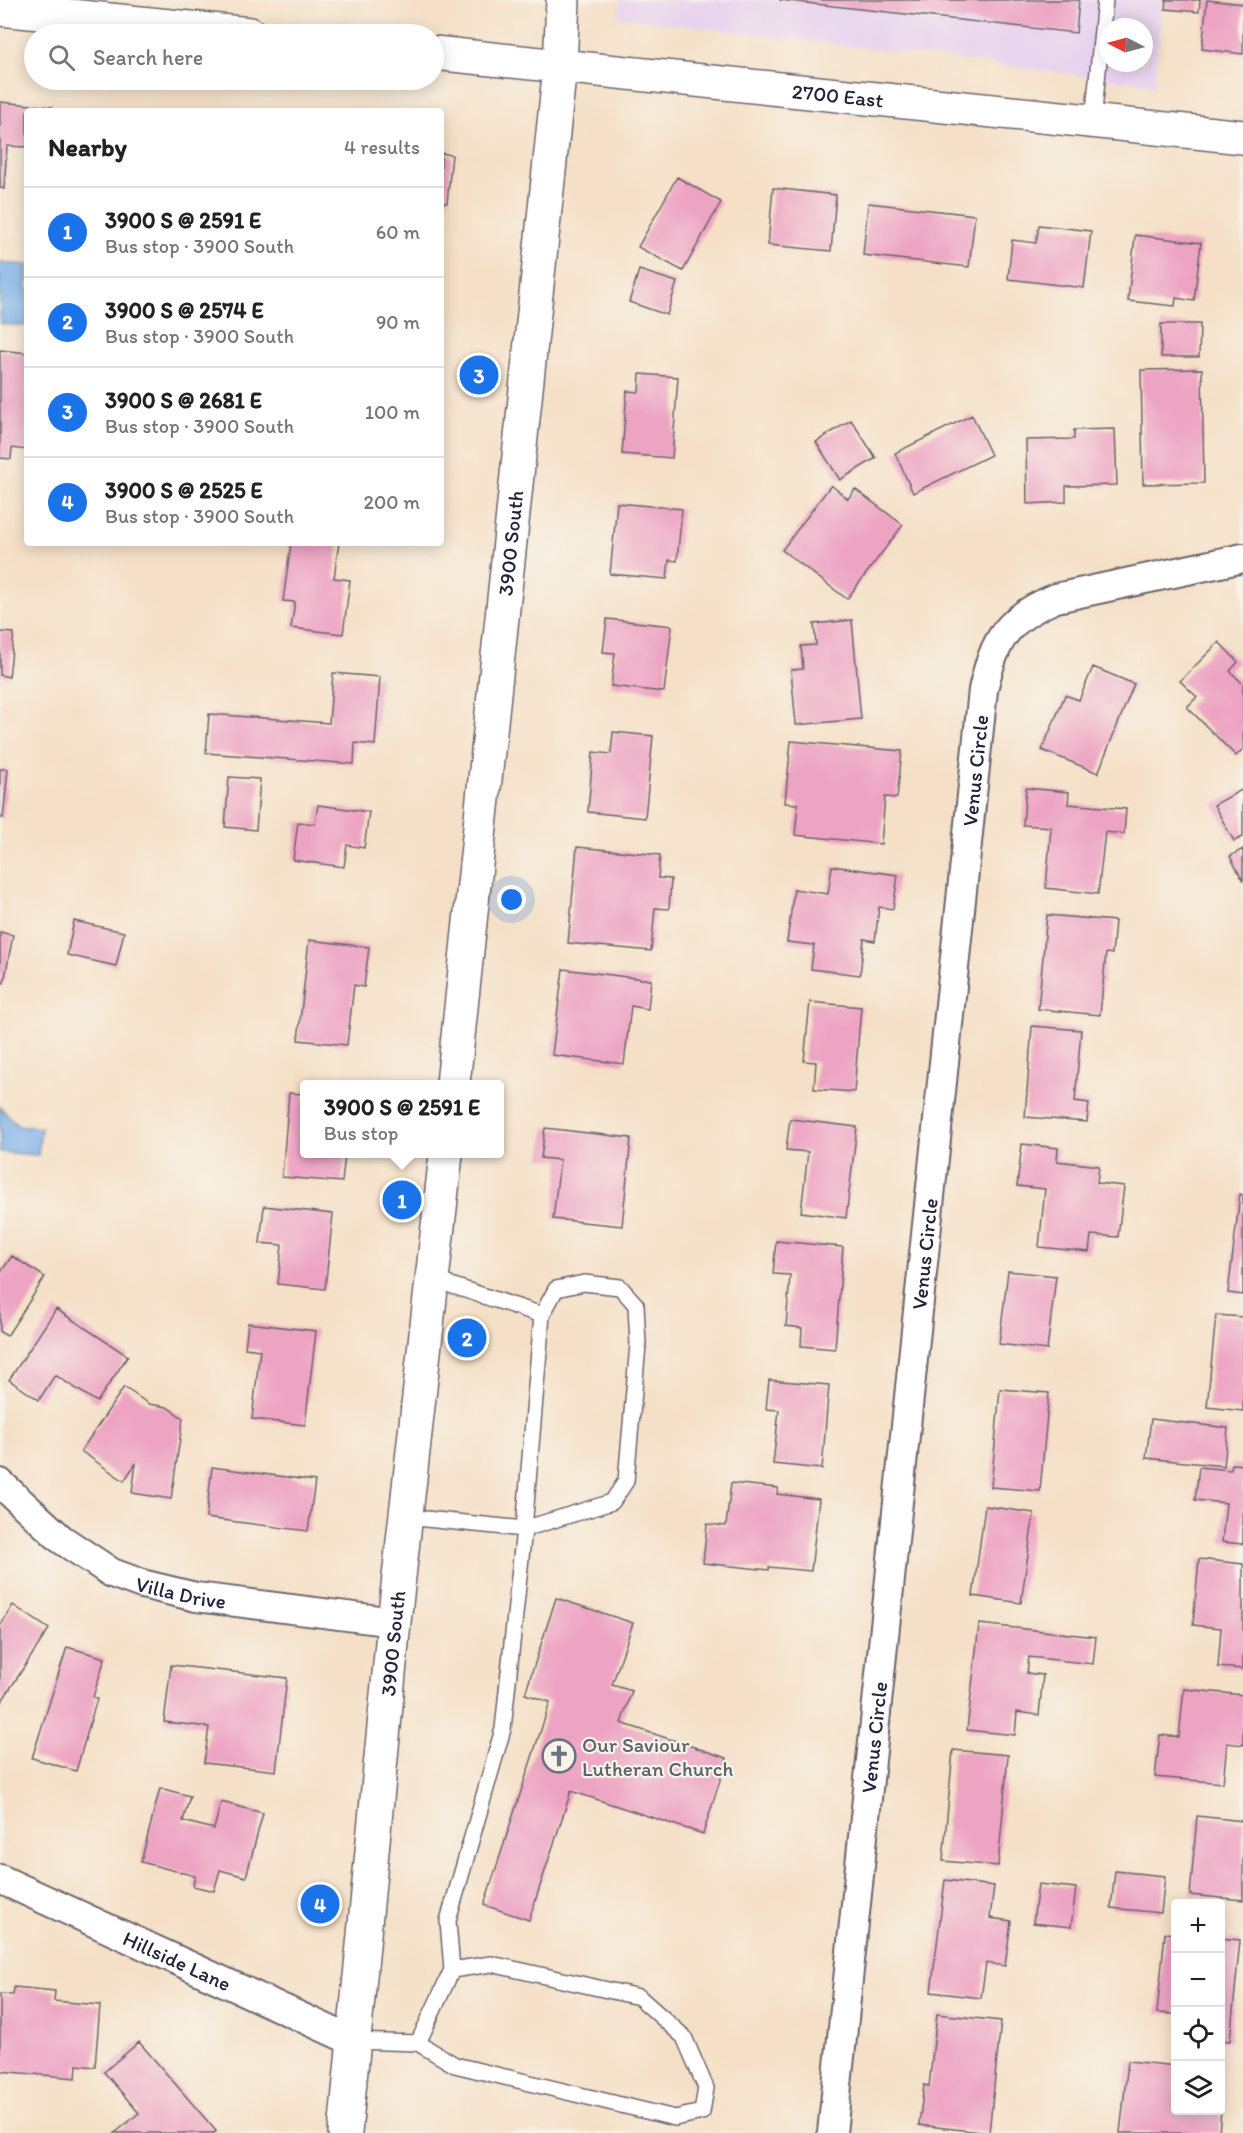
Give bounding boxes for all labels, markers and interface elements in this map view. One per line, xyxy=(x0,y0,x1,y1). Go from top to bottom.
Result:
north arrow xyxy=(1099,18,1153,72)
search box xyxy=(24,24,444,90)
icon: search xyxy=(45,41,78,74)
text: Search here xyxy=(93,44,203,71)
street label: 2700 East xyxy=(791,78,885,112)
text: Nearby xyxy=(48,131,127,163)
text: 4 results xyxy=(344,135,420,159)
text: 3900 S @ 2591 E xyxy=(105,207,261,234)
text: 1 xyxy=(63,220,72,244)
text: 60 m xyxy=(376,220,420,244)
text: Bus stop · 3900 South xyxy=(105,234,294,258)
text: 3900 S @ 2574 E xyxy=(105,297,264,324)
text: 2 xyxy=(62,310,73,334)
text: 90 m xyxy=(376,310,420,334)
text: Bus stop · 3900 South xyxy=(105,324,294,348)
pin: 3 xyxy=(460,352,498,398)
text: 3900 S @ 2681 E xyxy=(105,387,262,414)
text: 3 xyxy=(62,400,73,424)
text: 100 m xyxy=(365,400,420,424)
text: Bus stop · 3900 South xyxy=(105,414,294,438)
text: 3900 S @ 2525 E xyxy=(105,477,263,504)
street label: 3900 South xyxy=(492,489,528,597)
text: 4 xyxy=(61,490,74,514)
text: 200 m xyxy=(364,490,420,514)
text: Bus stop · 3900 South xyxy=(105,504,294,528)
street label: Venus Circle xyxy=(956,713,993,827)
your location xyxy=(497,885,526,914)
popup xyxy=(300,1080,504,1158)
text: 3900 S @ 2591 E xyxy=(324,1094,480,1121)
text: Bus stop xyxy=(324,1121,398,1145)
pin: 1 xyxy=(382,1178,422,1222)
street label: Venus Circle xyxy=(906,1197,942,1311)
pin: 2 xyxy=(448,1316,486,1360)
street label: Villa Drive xyxy=(133,1570,227,1613)
street label: 3900 South xyxy=(374,1589,410,1697)
street label: Venus Circle xyxy=(855,1680,892,1794)
place label: Our Saviour Lutheran Church xyxy=(582,1732,733,1781)
church icon: Our Saviour Lutheran Church xyxy=(541,1738,577,1774)
pin: 4 xyxy=(300,1882,340,1926)
map controls xyxy=(1171,1899,1225,2115)
button: + xyxy=(1171,1899,1225,1953)
street label: Hillside Lane xyxy=(119,1925,235,1996)
button: − xyxy=(1171,1953,1225,2007)
button: locate xyxy=(1171,2007,1225,2061)
button: layers xyxy=(1171,2061,1225,2115)

